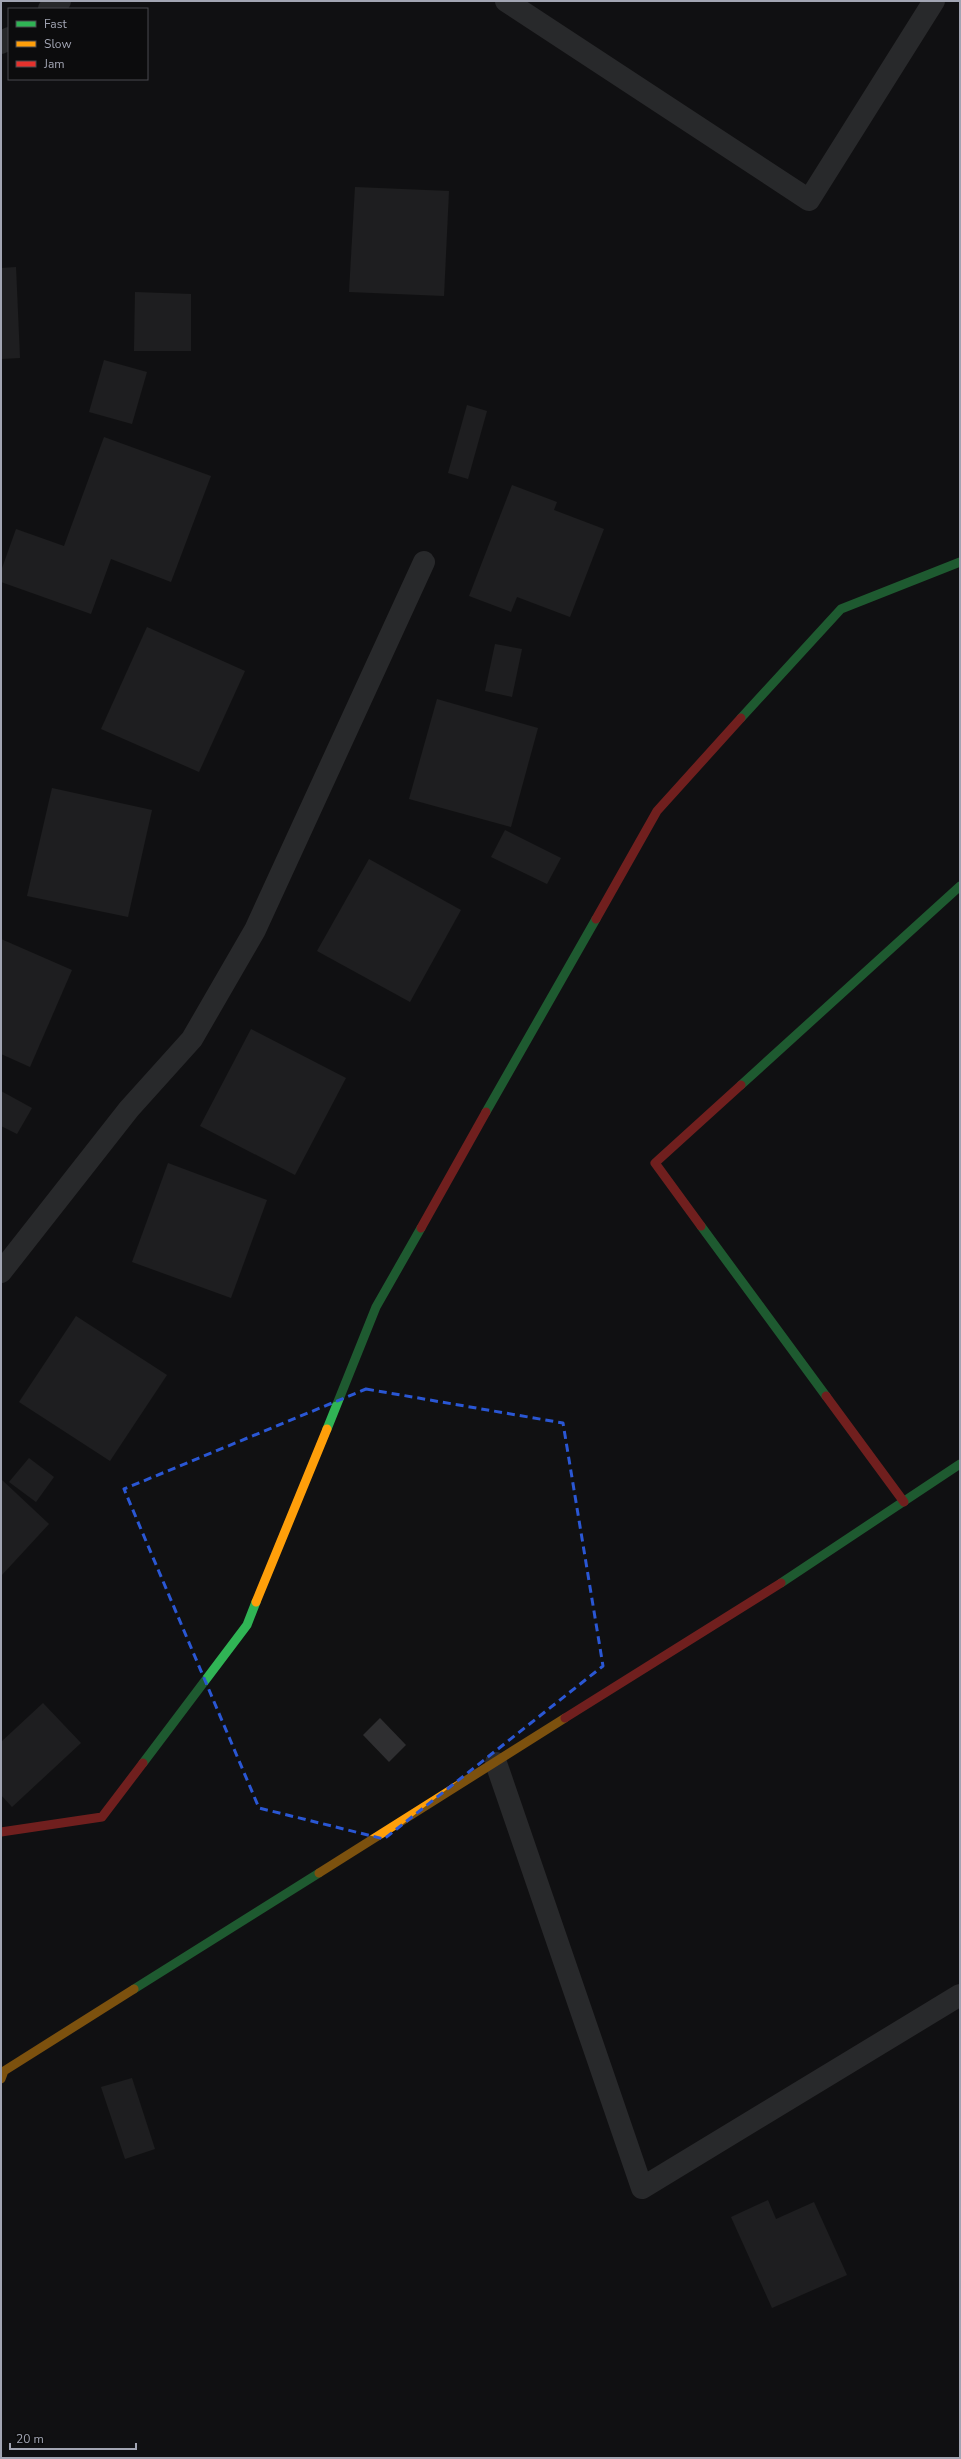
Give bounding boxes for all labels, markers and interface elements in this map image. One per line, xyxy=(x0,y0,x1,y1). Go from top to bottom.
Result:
legend xyxy=(8,8,148,80)
text: Fast xyxy=(44,16,67,32)
text: Slow xyxy=(44,36,72,52)
text: Jam xyxy=(43,56,65,72)
scale bar xyxy=(10,2425,136,2451)
text: 20 m xyxy=(16,2431,44,2447)

